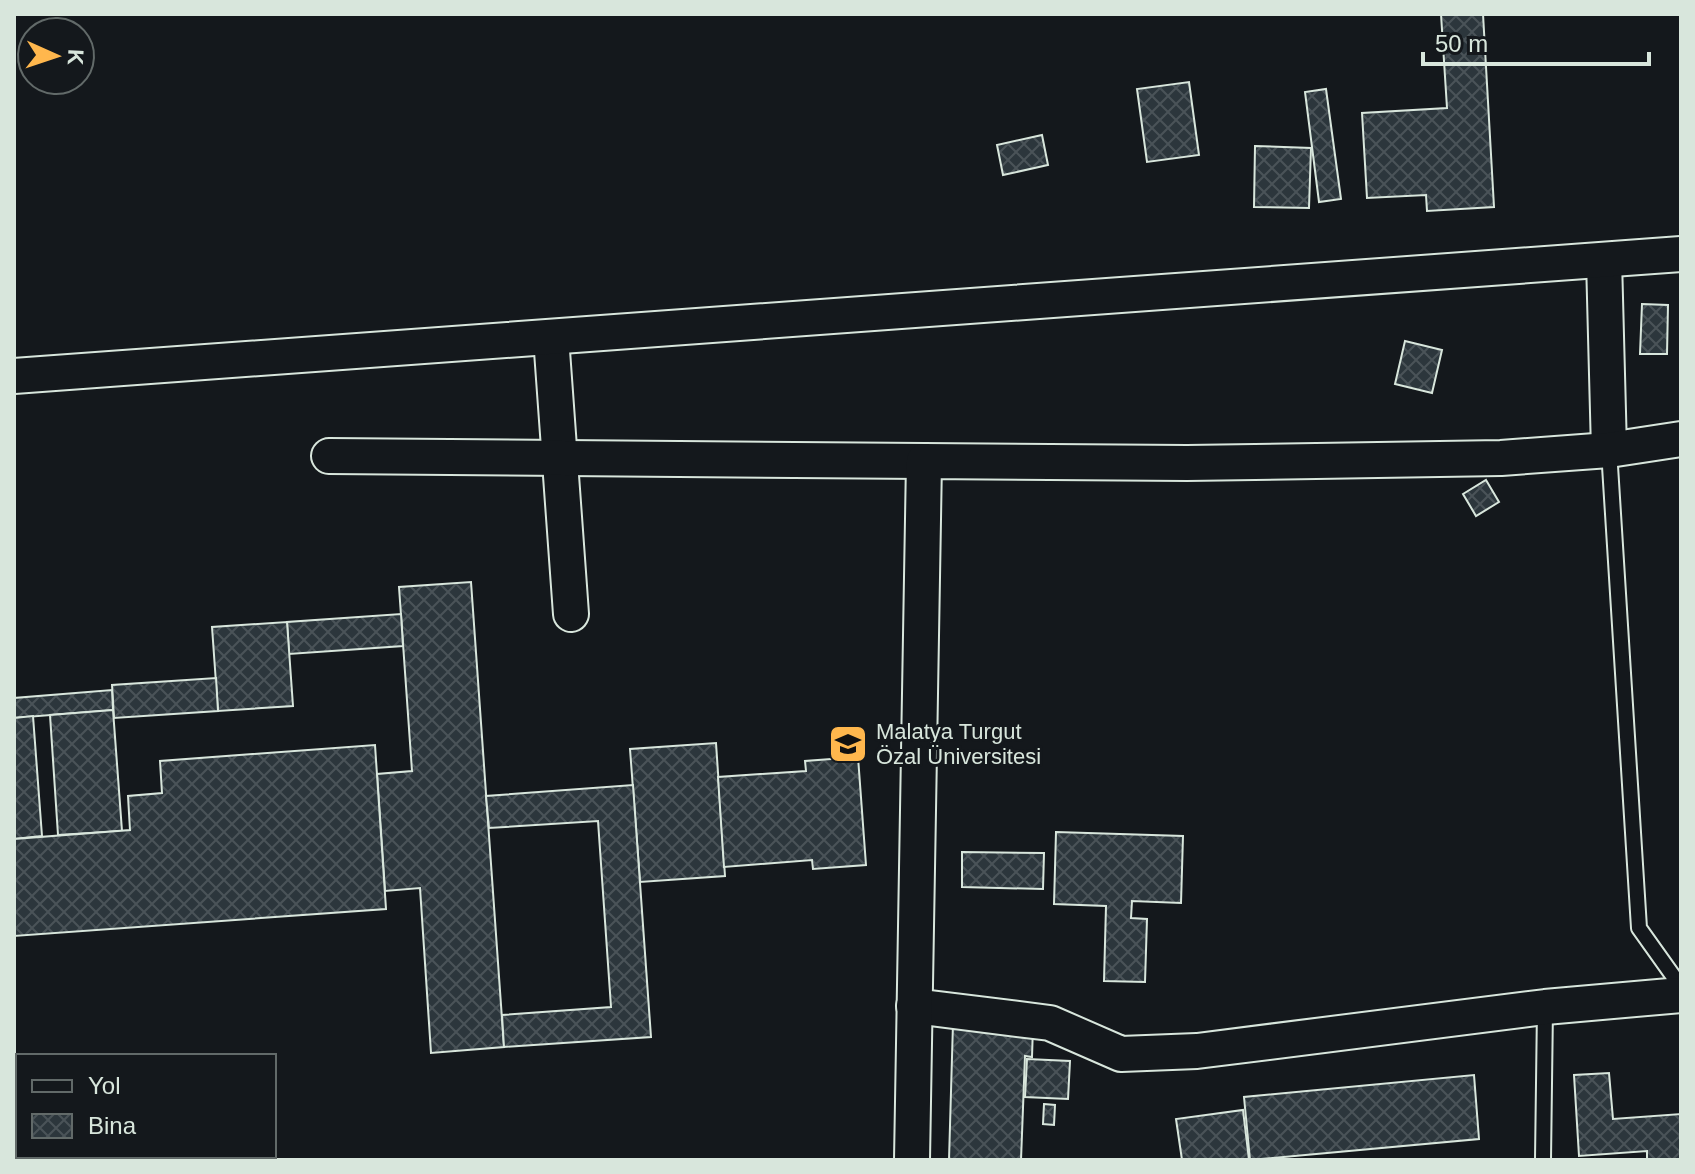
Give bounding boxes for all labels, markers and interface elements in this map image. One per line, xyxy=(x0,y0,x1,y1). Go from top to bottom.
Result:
north arrow xyxy=(16,16,96,96)
scale bar xyxy=(1423,16,1649,66)
text: 50 m xyxy=(1435,30,1488,57)
text: K xyxy=(63,48,88,66)
place label: Malatya Turgut Özal Üniversitesi xyxy=(876,719,1041,769)
school or university icon: Malatya Turgut Özal Üniversitesi xyxy=(827,723,869,765)
legend xyxy=(16,1054,276,1158)
text: Yol xyxy=(88,1072,120,1099)
text: Bina xyxy=(88,1112,137,1139)

